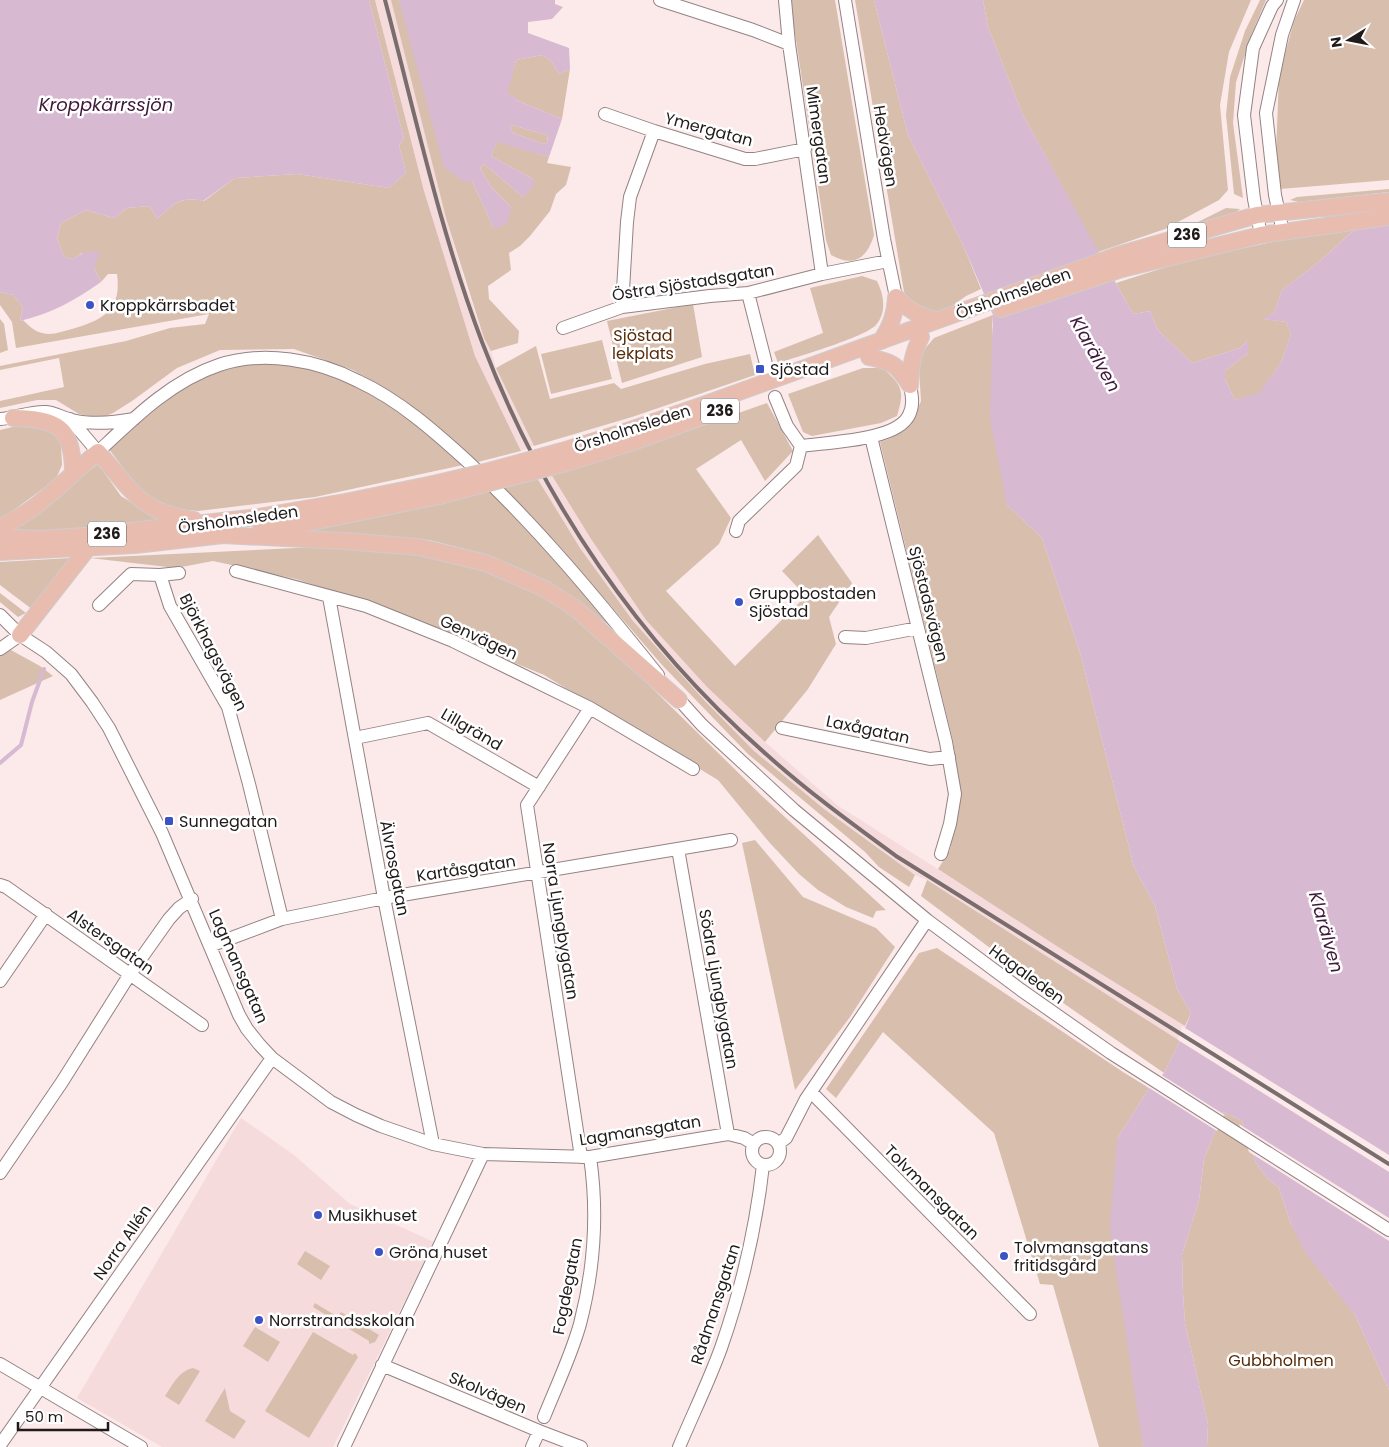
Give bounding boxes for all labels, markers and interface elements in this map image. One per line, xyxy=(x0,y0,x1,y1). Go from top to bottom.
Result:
north arrow xyxy=(1324,15,1374,65)
text: N xyxy=(1325,35,1347,49)
street label: Mimergatan xyxy=(800,85,837,185)
water label: Kroppkärrssjön xyxy=(39,92,173,117)
street label: Hedvägen xyxy=(868,103,903,189)
street label: Ymergatan xyxy=(662,107,755,152)
road number: 236 xyxy=(1168,222,1206,248)
street label: Östra Sjöstadsgatan xyxy=(610,258,776,307)
street label: Örsholmsleden xyxy=(952,262,1074,325)
place label: Kroppkärrsbadet xyxy=(100,294,235,317)
marker: Kroppkärrsbadet xyxy=(84,299,96,311)
water label: Klarälven xyxy=(1064,311,1127,396)
park label: Sjöstad lekplats xyxy=(612,324,674,365)
place label: Sjöstad xyxy=(770,358,829,381)
marker: Sjöstad xyxy=(754,363,766,375)
road number: 236 xyxy=(701,398,739,424)
street label: Örsholmsleden xyxy=(571,399,693,458)
street label: Örsholmsleden xyxy=(177,500,300,539)
road number: 236 xyxy=(88,522,126,546)
street label: Sjöstadsvägen xyxy=(903,544,954,664)
place label: Gruppbostaden Sjöstad xyxy=(749,582,876,623)
street label: Björkhagsvägen xyxy=(174,589,253,715)
marker: Gruppbostaden Sjöstad xyxy=(733,596,745,608)
street label: Genvägen xyxy=(436,609,521,665)
street label: Lillgränd xyxy=(437,703,507,756)
street label: Laxågatan xyxy=(824,709,912,750)
place label: Sunnegatan xyxy=(179,810,278,833)
marker: Sunnegatan xyxy=(163,815,175,827)
street label: Älvrosgatan xyxy=(374,818,415,918)
street label: Norra Ljungbygatan xyxy=(537,841,584,1001)
street label: Kartåsgatan xyxy=(415,849,517,888)
water label: Klarälven xyxy=(1303,888,1350,975)
street label: Alstersgatan xyxy=(62,903,159,980)
street label: Lagmansgatan xyxy=(203,905,274,1027)
street label: Södra Ljungbygatan xyxy=(693,907,744,1071)
street label: Hagaleden xyxy=(984,939,1069,1010)
street label: Lagmansgatan xyxy=(578,1110,703,1151)
street label: Tolvmansgatan xyxy=(879,1140,984,1245)
street label: Norra Allén xyxy=(88,1200,157,1285)
place label: Musikhuset xyxy=(328,1204,417,1227)
marker: Musikhuset xyxy=(312,1209,324,1221)
street label: Fogdegatan xyxy=(547,1236,588,1337)
place label: Tolvmansgatans fritidsgård xyxy=(1014,1236,1149,1277)
place label: Gröna huset xyxy=(389,1241,488,1264)
street label: Rådmansgatan xyxy=(685,1241,746,1368)
marker: Gröna huset xyxy=(373,1246,385,1258)
marker: Tolvmansgatans fritidsgård xyxy=(998,1250,1010,1262)
place label: Norrstrandsskolan xyxy=(269,1309,415,1332)
marker: Norrstrandsskolan xyxy=(253,1314,265,1326)
park label: Gubbholmen xyxy=(1228,1349,1334,1372)
street label: Skolvägen xyxy=(445,1366,530,1419)
scale bar xyxy=(18,1400,108,1432)
text: 50 m xyxy=(25,1406,63,1427)

